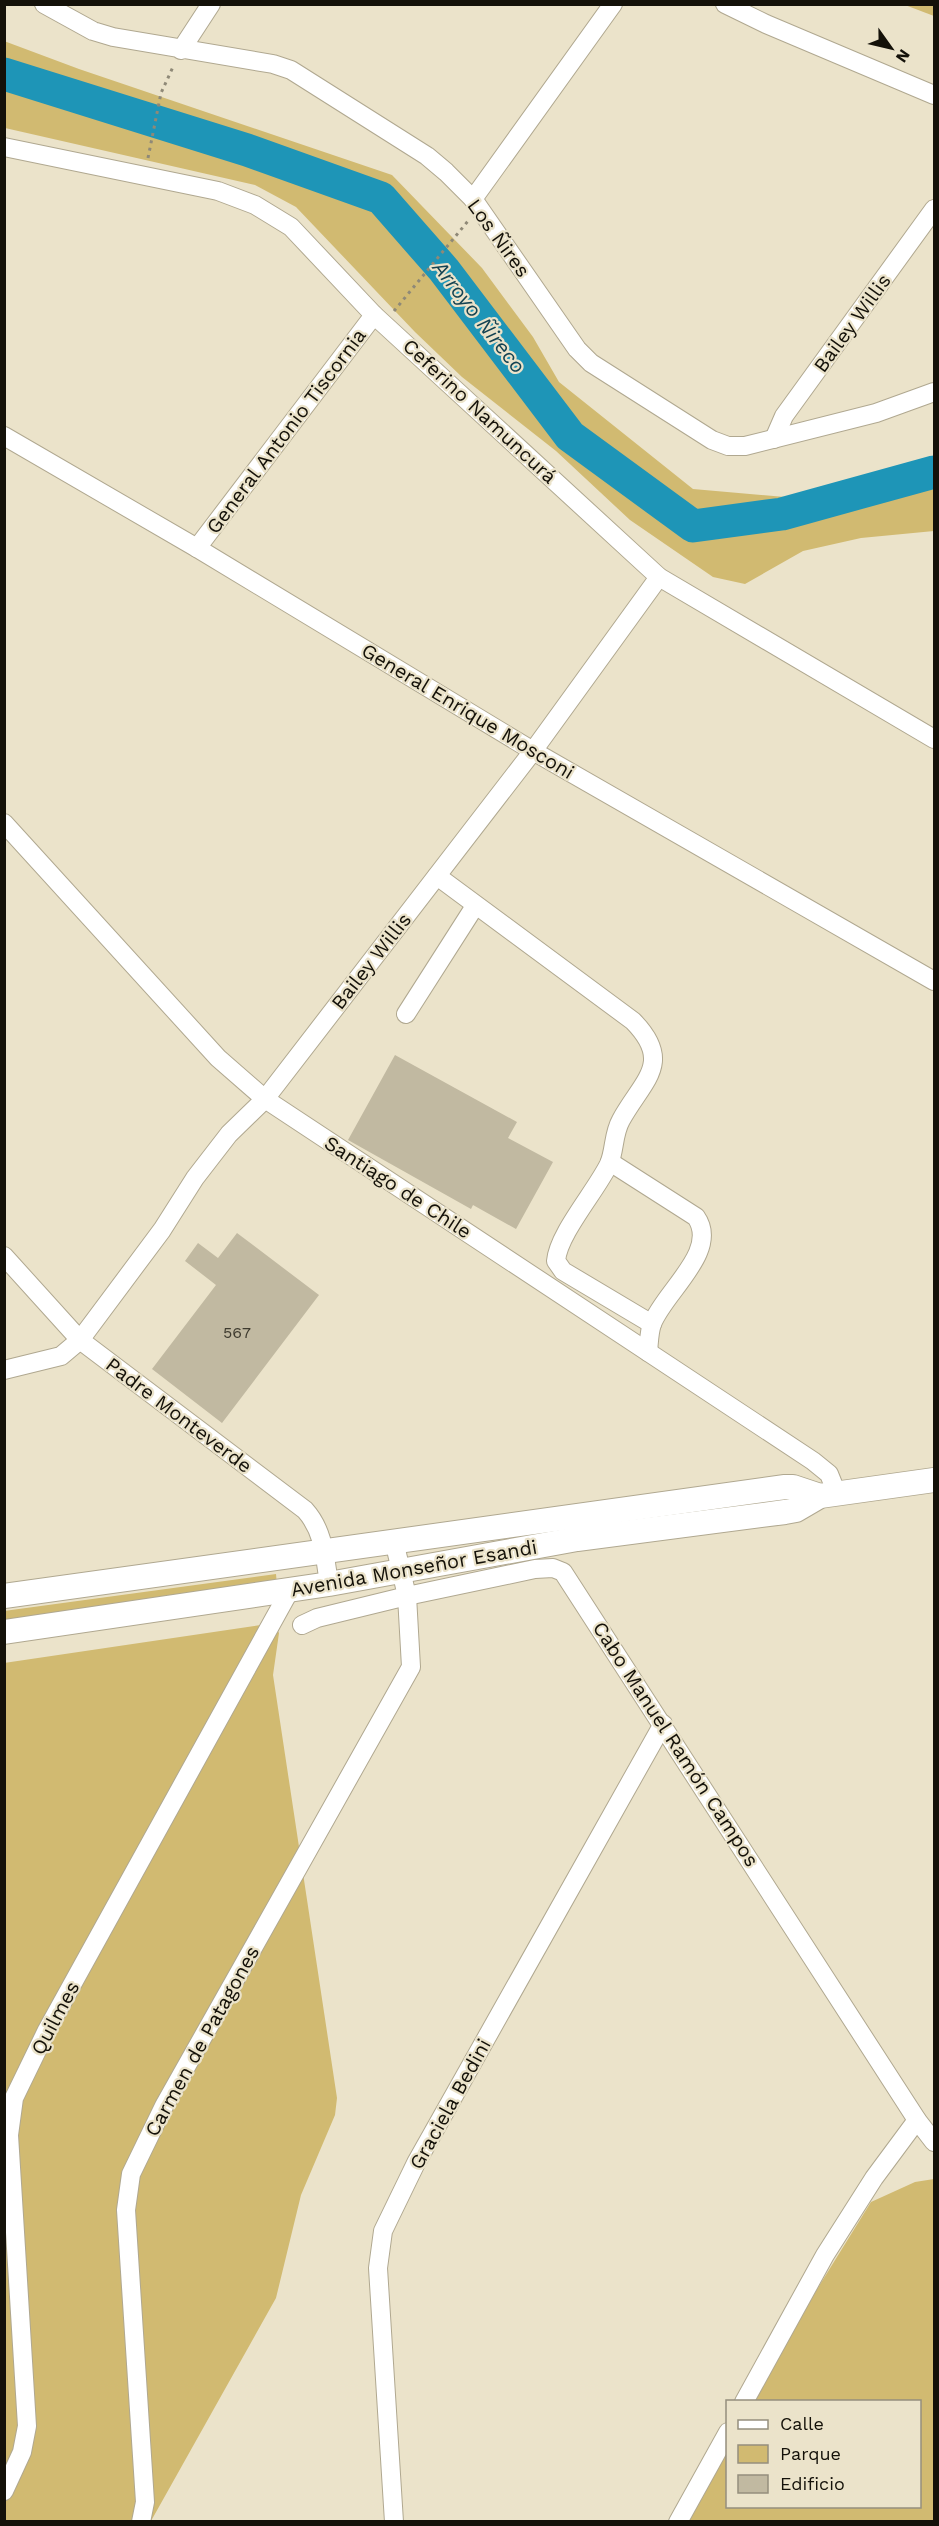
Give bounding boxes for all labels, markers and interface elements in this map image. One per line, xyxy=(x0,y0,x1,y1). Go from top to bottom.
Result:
north arrow xyxy=(861,18,921,78)
text: N xyxy=(892,46,914,66)
street label: Los Ñires xyxy=(463,194,535,282)
water label: Arroyo Ñireco xyxy=(427,255,531,378)
street label: Bailey Willis xyxy=(808,269,896,377)
street label: General Antonio Tiscornia xyxy=(201,324,371,538)
street label: Ceferino Namuncurá xyxy=(398,334,562,488)
street label: General Enrique Mosconi xyxy=(357,638,579,784)
street label: Bailey Willis xyxy=(326,908,416,1014)
street label: Santiago de Chile xyxy=(320,1130,476,1244)
house number: 567 xyxy=(223,1323,251,1342)
street label: Padre Monteverde xyxy=(101,1352,257,1478)
street label: Avenida Monseñor Esandi xyxy=(289,1535,539,1601)
street label: Cabo Manuel Ramón Campos xyxy=(588,1617,764,1871)
street label: Carmen de Patagones xyxy=(140,1942,264,2140)
street label: Quilmes xyxy=(26,1977,84,2059)
street label: Graciela Bedini xyxy=(404,2034,496,2174)
legend xyxy=(726,2400,921,2508)
text: Calle xyxy=(780,2413,824,2434)
text: Parque xyxy=(780,2443,841,2464)
text: Edificio xyxy=(780,2473,845,2494)

